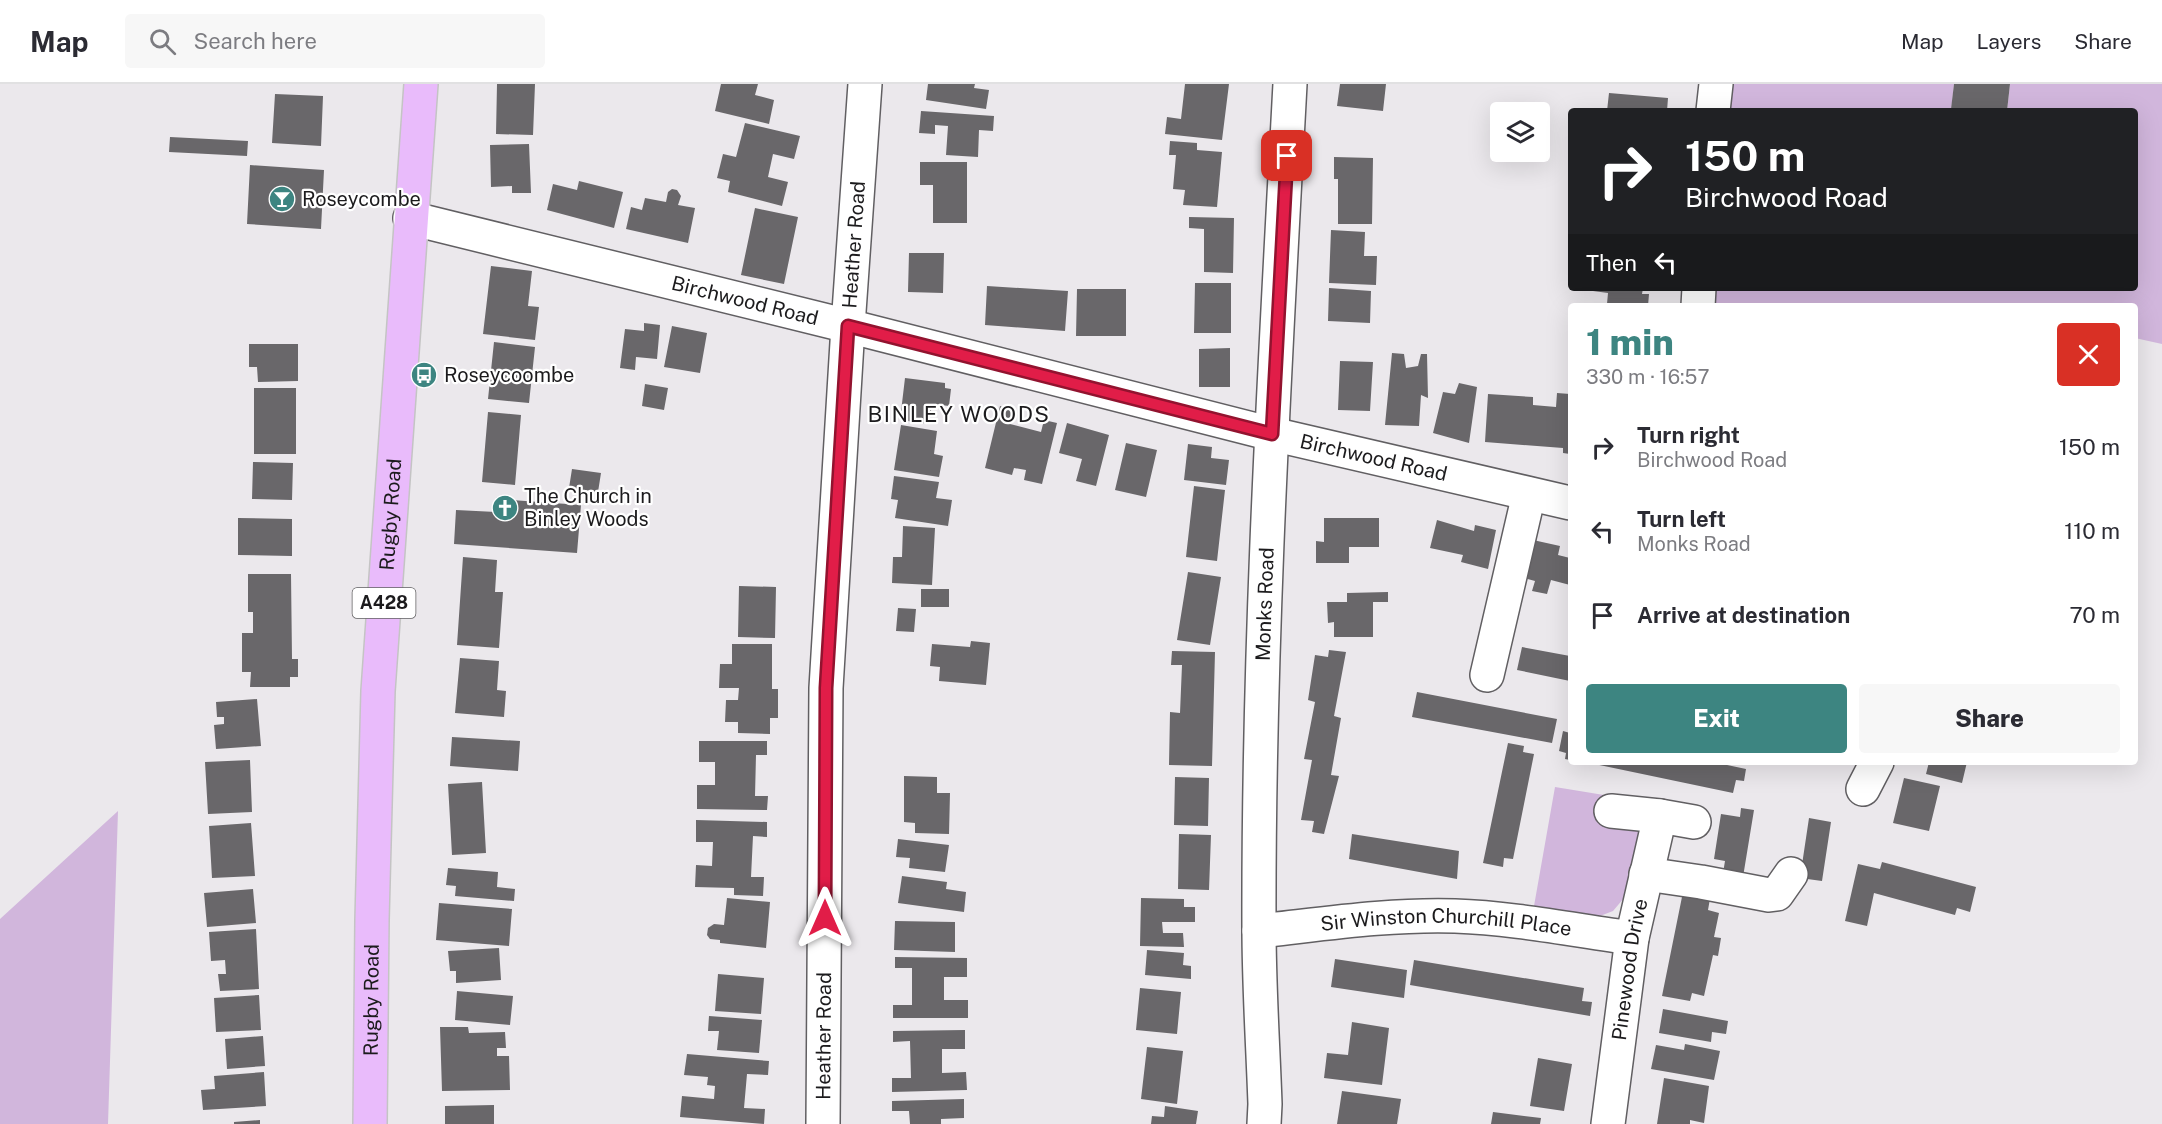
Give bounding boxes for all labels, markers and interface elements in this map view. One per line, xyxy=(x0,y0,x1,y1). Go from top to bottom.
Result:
search box xyxy=(125,14,545,68)
text: Map xyxy=(30,25,89,58)
icon: search xyxy=(146,25,179,58)
text: Search here xyxy=(194,28,317,54)
text: Map xyxy=(1901,29,1944,54)
text: Layers xyxy=(1977,29,2041,54)
text: Share xyxy=(2074,29,2132,54)
map controls xyxy=(1490,102,1550,162)
button: layers xyxy=(1490,102,1550,162)
pin xyxy=(1261,130,1312,181)
text: 150 m xyxy=(1685,131,1805,180)
icon: right xyxy=(1586,132,1664,210)
icon: arrive xyxy=(1270,139,1303,172)
street label: Heather Road xyxy=(837,180,870,309)
text: Birchwood Road xyxy=(1685,181,1888,213)
bar icon: Roseycombe xyxy=(267,184,297,214)
place label: Roseycombe xyxy=(302,187,421,211)
icon: left xyxy=(1649,246,1682,279)
text: Then xyxy=(1586,250,1637,276)
street label: Birchwood Road xyxy=(669,271,821,330)
text: 1 min xyxy=(1586,321,1674,363)
button: close xyxy=(2057,323,2120,386)
bus stop icon: Roseycoombe xyxy=(409,360,439,390)
place label: Roseycoombe xyxy=(444,363,574,387)
text: 330 m · 16:57 xyxy=(1586,365,1709,389)
district label: BINLEY WOODS xyxy=(867,401,1051,427)
text: Turn right xyxy=(1637,422,1740,448)
street label: Birchwood Road xyxy=(1298,429,1450,486)
icon: right xyxy=(1586,431,1619,464)
text: 150 m xyxy=(2059,434,2120,460)
text: Birchwood Road xyxy=(1637,448,1787,472)
street label: Rugby Road xyxy=(375,458,406,571)
place label: The Church in Binley Woods xyxy=(524,484,652,531)
church icon: The Church in Binley Woods xyxy=(490,493,520,523)
text: Turn left xyxy=(1637,506,1726,532)
icon: left xyxy=(1586,515,1619,548)
text: 110 m xyxy=(2064,518,2120,544)
text: Monks Road xyxy=(1637,532,1751,556)
street label: Monks Road xyxy=(1251,547,1279,661)
road number: A428 xyxy=(352,588,416,618)
icon: arrive xyxy=(1586,599,1619,632)
text: Arrive at destination xyxy=(1637,602,1850,628)
text: 70 m xyxy=(2069,602,2120,628)
button: Exit xyxy=(1586,684,1847,753)
button: Share xyxy=(1859,684,2120,753)
position arrow xyxy=(793,886,857,950)
street label: Pinewood Drive xyxy=(1607,896,1653,1042)
street label: Sir Winston Churchill Place xyxy=(1319,904,1573,941)
street label: Rugby Road xyxy=(359,944,384,1056)
street label: Heather Road xyxy=(811,972,836,1100)

